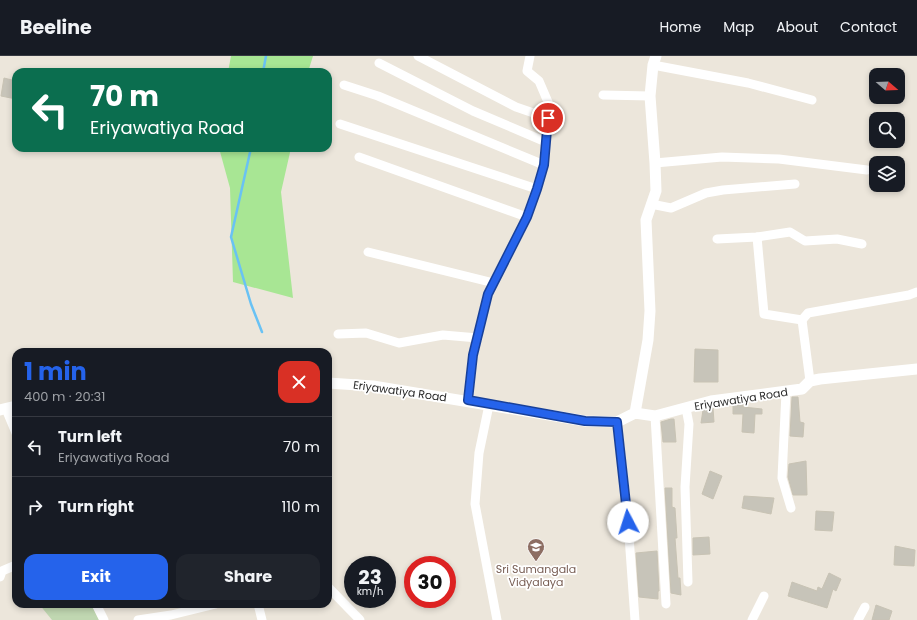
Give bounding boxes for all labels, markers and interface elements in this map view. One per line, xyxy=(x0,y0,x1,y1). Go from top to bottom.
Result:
text: Beeline xyxy=(20,14,92,41)
text: Home xyxy=(659,17,701,37)
text: Map xyxy=(723,17,754,37)
text: About xyxy=(776,17,818,37)
text: Contact xyxy=(840,17,897,37)
north arrow xyxy=(869,68,905,104)
map controls xyxy=(869,68,905,192)
text: 70 m xyxy=(90,77,159,116)
icon: left xyxy=(24,84,76,136)
pin xyxy=(531,101,565,135)
icon: arrive xyxy=(537,107,559,129)
button: search xyxy=(869,112,905,148)
text: Eriyawatiya Road xyxy=(90,115,245,140)
button: layers xyxy=(869,156,905,192)
text: 1 min xyxy=(24,355,87,388)
button: close xyxy=(278,361,320,403)
street label: Eriyawatiya Road xyxy=(352,377,448,405)
street label: Eriyawatiya Road xyxy=(693,384,789,414)
text: 400 m · 20:31 xyxy=(24,387,105,406)
text: Turn left xyxy=(58,426,122,447)
icon: left xyxy=(24,436,46,458)
text: 70 m xyxy=(283,436,320,457)
text: Eriyawatiya Road xyxy=(58,448,170,467)
icon: right xyxy=(24,496,46,518)
text: Turn right xyxy=(58,496,134,517)
text: 110 m xyxy=(282,496,320,517)
position arrow xyxy=(607,501,649,543)
school or university icon: Sri Sumangala Vidyalaya xyxy=(526,537,546,562)
button: Exit xyxy=(24,554,168,600)
button: Share xyxy=(176,554,320,600)
speed limit sign: 30 xyxy=(404,556,456,608)
place label: Sri Sumangala Vidyalaya xyxy=(496,561,576,590)
text: 23 xyxy=(358,563,382,591)
text: km/h xyxy=(357,584,383,599)

